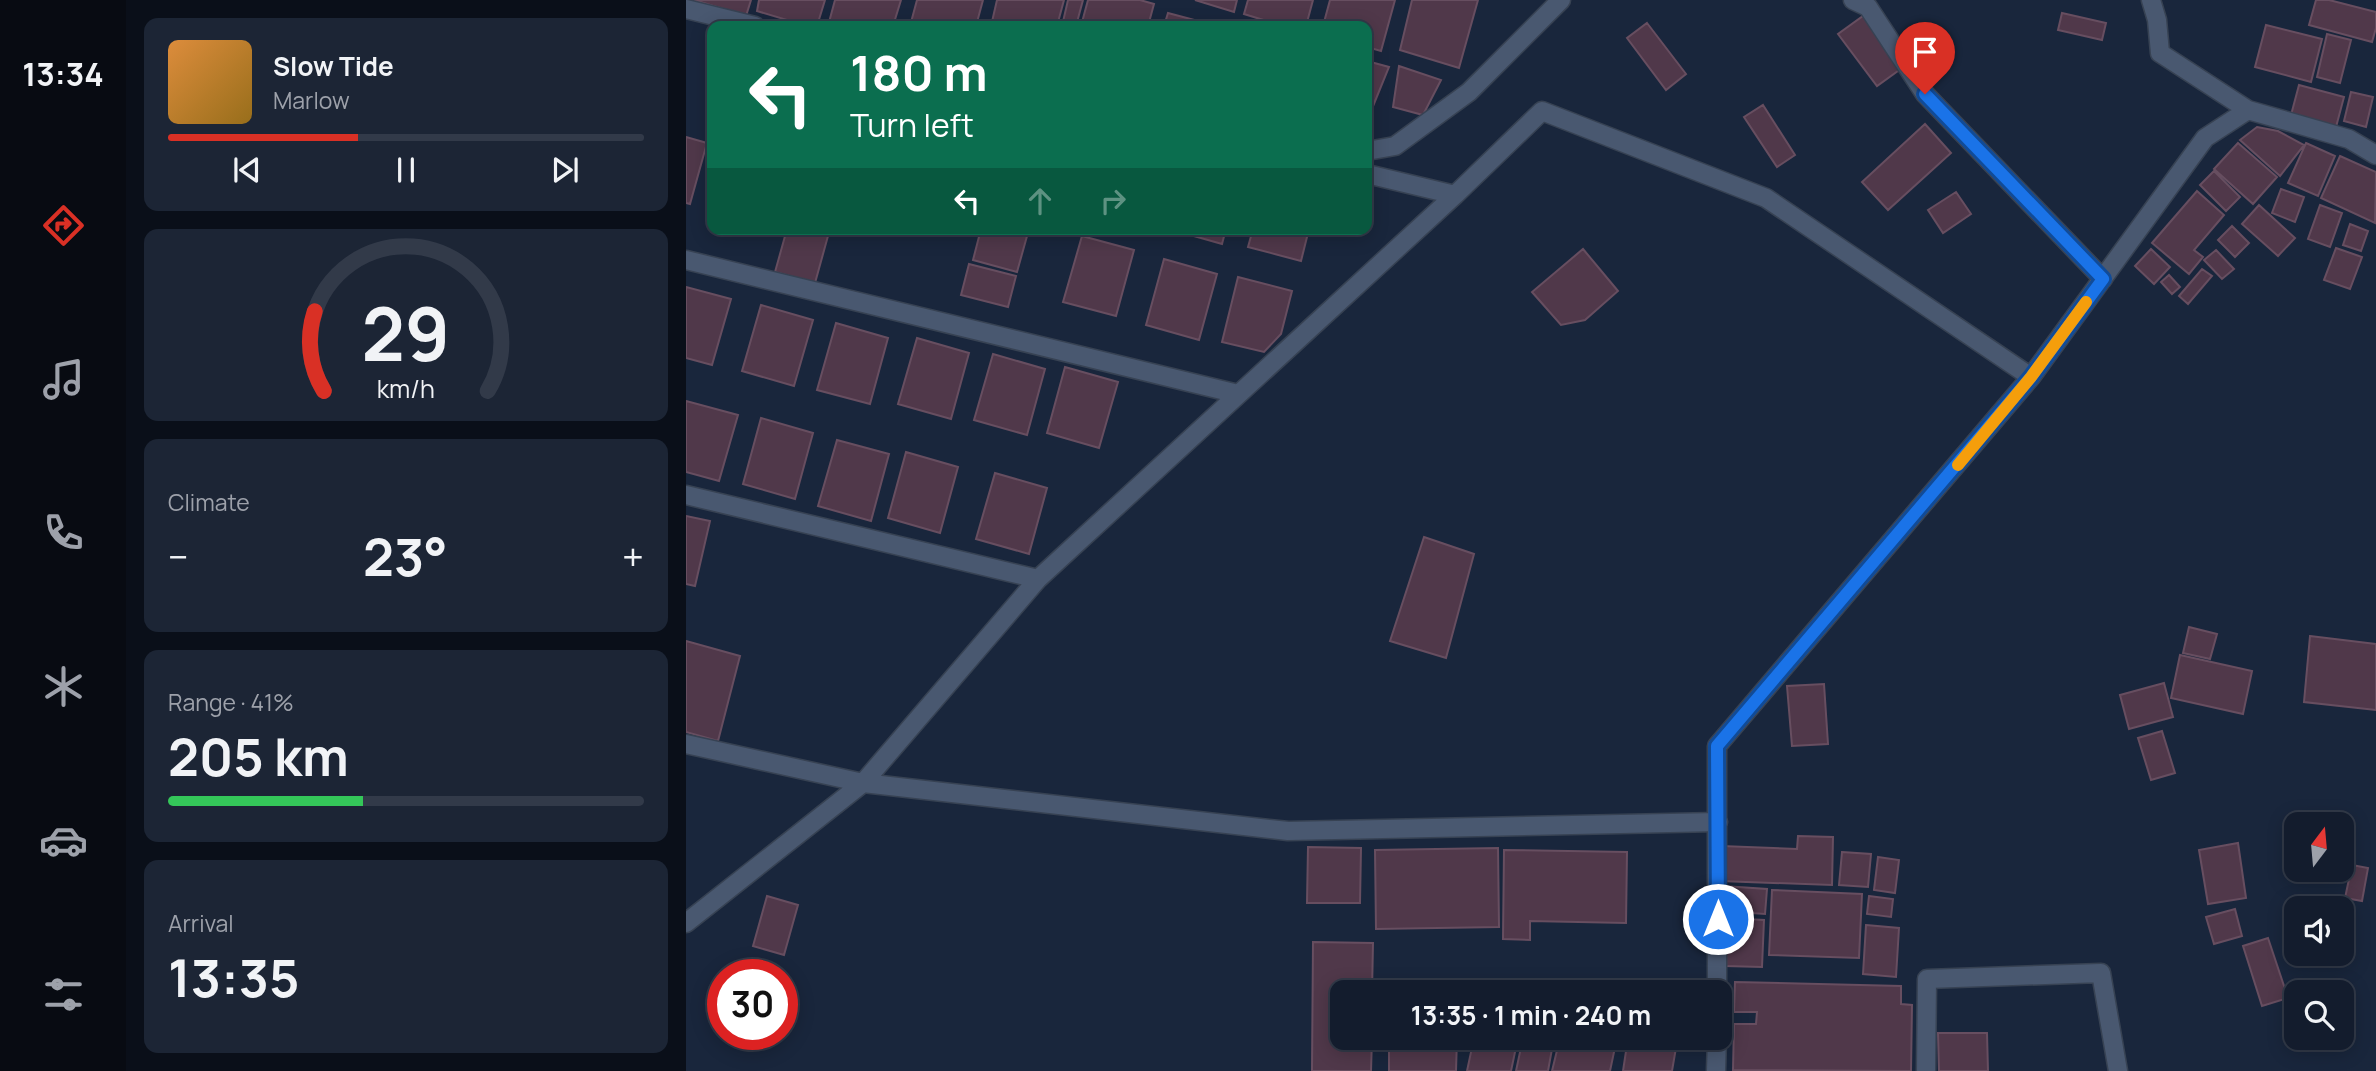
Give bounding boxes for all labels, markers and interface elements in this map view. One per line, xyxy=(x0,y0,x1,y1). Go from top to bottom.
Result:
pin xyxy=(1895,22,1955,94)
icon: arrive xyxy=(1906,33,1944,71)
text: 180 m xyxy=(850,39,988,106)
text: Slow Tide xyxy=(273,48,394,84)
icon: left xyxy=(735,49,826,140)
text: 13:34 xyxy=(22,52,104,96)
text: Marlow xyxy=(273,84,350,116)
text: Turn left xyxy=(850,103,974,147)
icon: previous xyxy=(228,151,266,189)
icon: pause xyxy=(387,151,425,189)
icon: next xyxy=(546,151,584,189)
icon: left xyxy=(948,182,986,220)
icon: ahead xyxy=(1021,182,1059,220)
icon: right xyxy=(1094,182,1132,220)
icon: directions xyxy=(39,201,88,250)
text: 29 xyxy=(362,283,450,383)
icon: music xyxy=(39,355,88,404)
text: km/h xyxy=(377,371,435,406)
text: Climate xyxy=(168,486,250,518)
icon: phone xyxy=(39,508,88,557)
text: 23° xyxy=(363,521,448,592)
text: − xyxy=(168,530,189,582)
text: + xyxy=(622,530,644,582)
icon: climate xyxy=(39,662,88,711)
text: Range · 41% xyxy=(168,686,294,718)
text: 205 km xyxy=(168,721,349,792)
north arrow xyxy=(2284,812,2354,882)
map controls xyxy=(2284,812,2354,1050)
icon: car xyxy=(39,816,88,865)
position arrow xyxy=(1681,882,1755,956)
button: sound xyxy=(2284,896,2354,966)
text: Arrival xyxy=(168,907,234,939)
text: 13:35 xyxy=(168,942,300,1013)
speed limit sign: 30 xyxy=(707,959,798,1050)
icon: filters xyxy=(39,970,88,1019)
button: search xyxy=(2284,980,2354,1050)
text: 13:35 · 1 min · 240 m xyxy=(1411,997,1651,1033)

